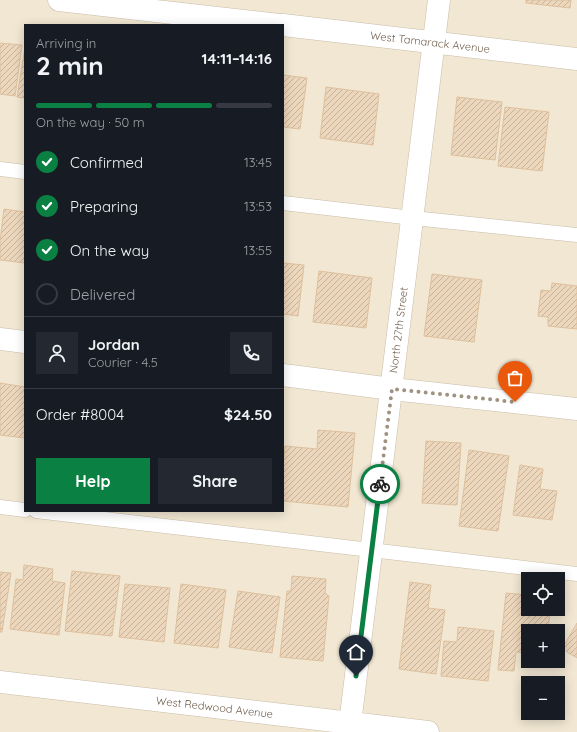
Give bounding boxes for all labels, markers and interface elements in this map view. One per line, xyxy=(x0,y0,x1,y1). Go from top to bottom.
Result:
street label: West Tamarack Avenue xyxy=(369,28,491,56)
text: Arriving in xyxy=(36,35,96,51)
text: 2 min xyxy=(36,49,104,82)
text: 14:11–14:16 xyxy=(202,49,272,68)
text: On the way · 50 m xyxy=(36,114,145,130)
icon: check xyxy=(36,151,58,173)
text: Confirmed xyxy=(70,153,143,172)
text: 13:45 xyxy=(244,154,272,170)
icon: check xyxy=(36,195,58,217)
text: Preparing xyxy=(70,197,138,216)
text: 13:53 xyxy=(244,198,272,214)
icon: check xyxy=(36,239,58,261)
text: On the way xyxy=(70,241,149,260)
text: 13:55 xyxy=(244,242,272,258)
text: Delivered xyxy=(70,285,135,304)
street label: North 27th Street xyxy=(386,286,411,374)
button: person xyxy=(36,332,78,374)
button: phone xyxy=(230,332,272,374)
text: Jordan xyxy=(88,335,140,354)
text: Courier · 4.5 xyxy=(88,354,158,370)
pin xyxy=(498,361,532,402)
icon: bag xyxy=(504,367,526,389)
text: Order #8004 xyxy=(36,405,124,424)
text: $24.50 xyxy=(224,405,272,424)
button: Help xyxy=(36,458,150,504)
button: Share xyxy=(158,458,272,504)
courier xyxy=(360,464,400,504)
icon: bike xyxy=(369,473,391,495)
map controls xyxy=(521,572,565,720)
button: locate xyxy=(521,572,565,616)
button: + xyxy=(521,624,565,668)
pin xyxy=(339,635,373,676)
icon: home xyxy=(345,641,367,663)
button: − xyxy=(521,676,565,720)
street label: West Redwood Avenue xyxy=(155,693,274,721)

